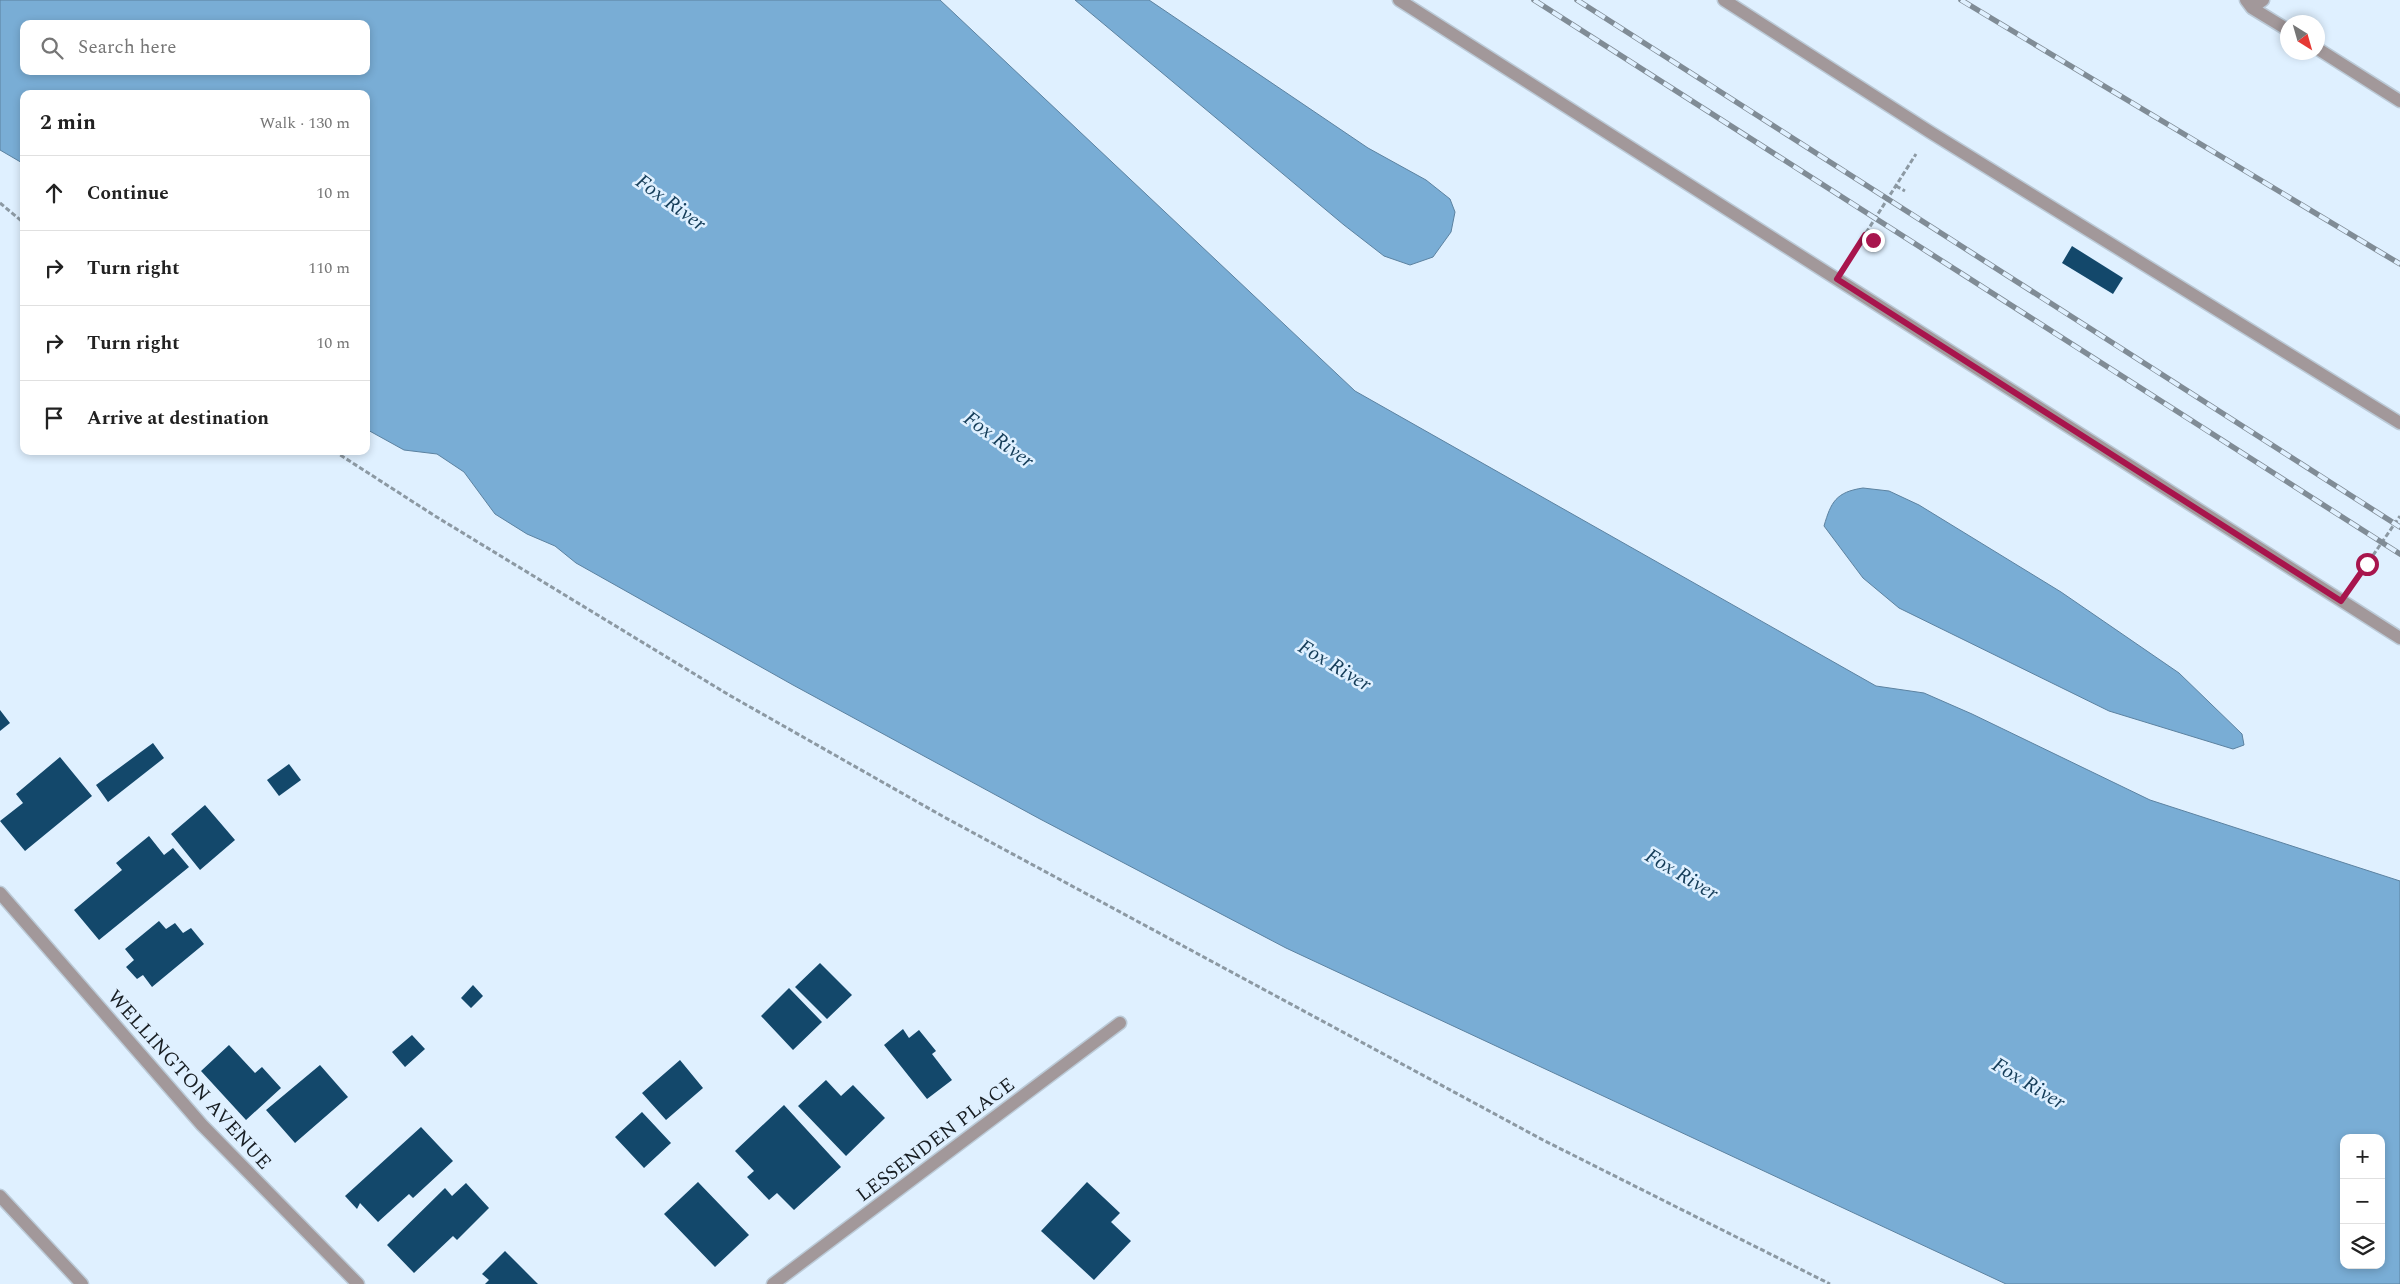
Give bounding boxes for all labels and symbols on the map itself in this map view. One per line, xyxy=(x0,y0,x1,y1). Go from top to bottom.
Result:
north arrow xyxy=(2280,15,2325,60)
water label: Fox River xyxy=(628,166,713,240)
route end xyxy=(1862,229,1885,252)
water label: Fox River xyxy=(956,403,1041,477)
route start xyxy=(2356,553,2379,576)
water label: Fox River xyxy=(1292,631,1378,701)
water label: Fox River xyxy=(1639,840,1725,910)
street label: WELLINGTON AVENUE xyxy=(100,983,278,1176)
water label: Fox River xyxy=(1986,1049,2072,1119)
street label: LESSENDEN PLACE xyxy=(850,1070,1021,1210)

